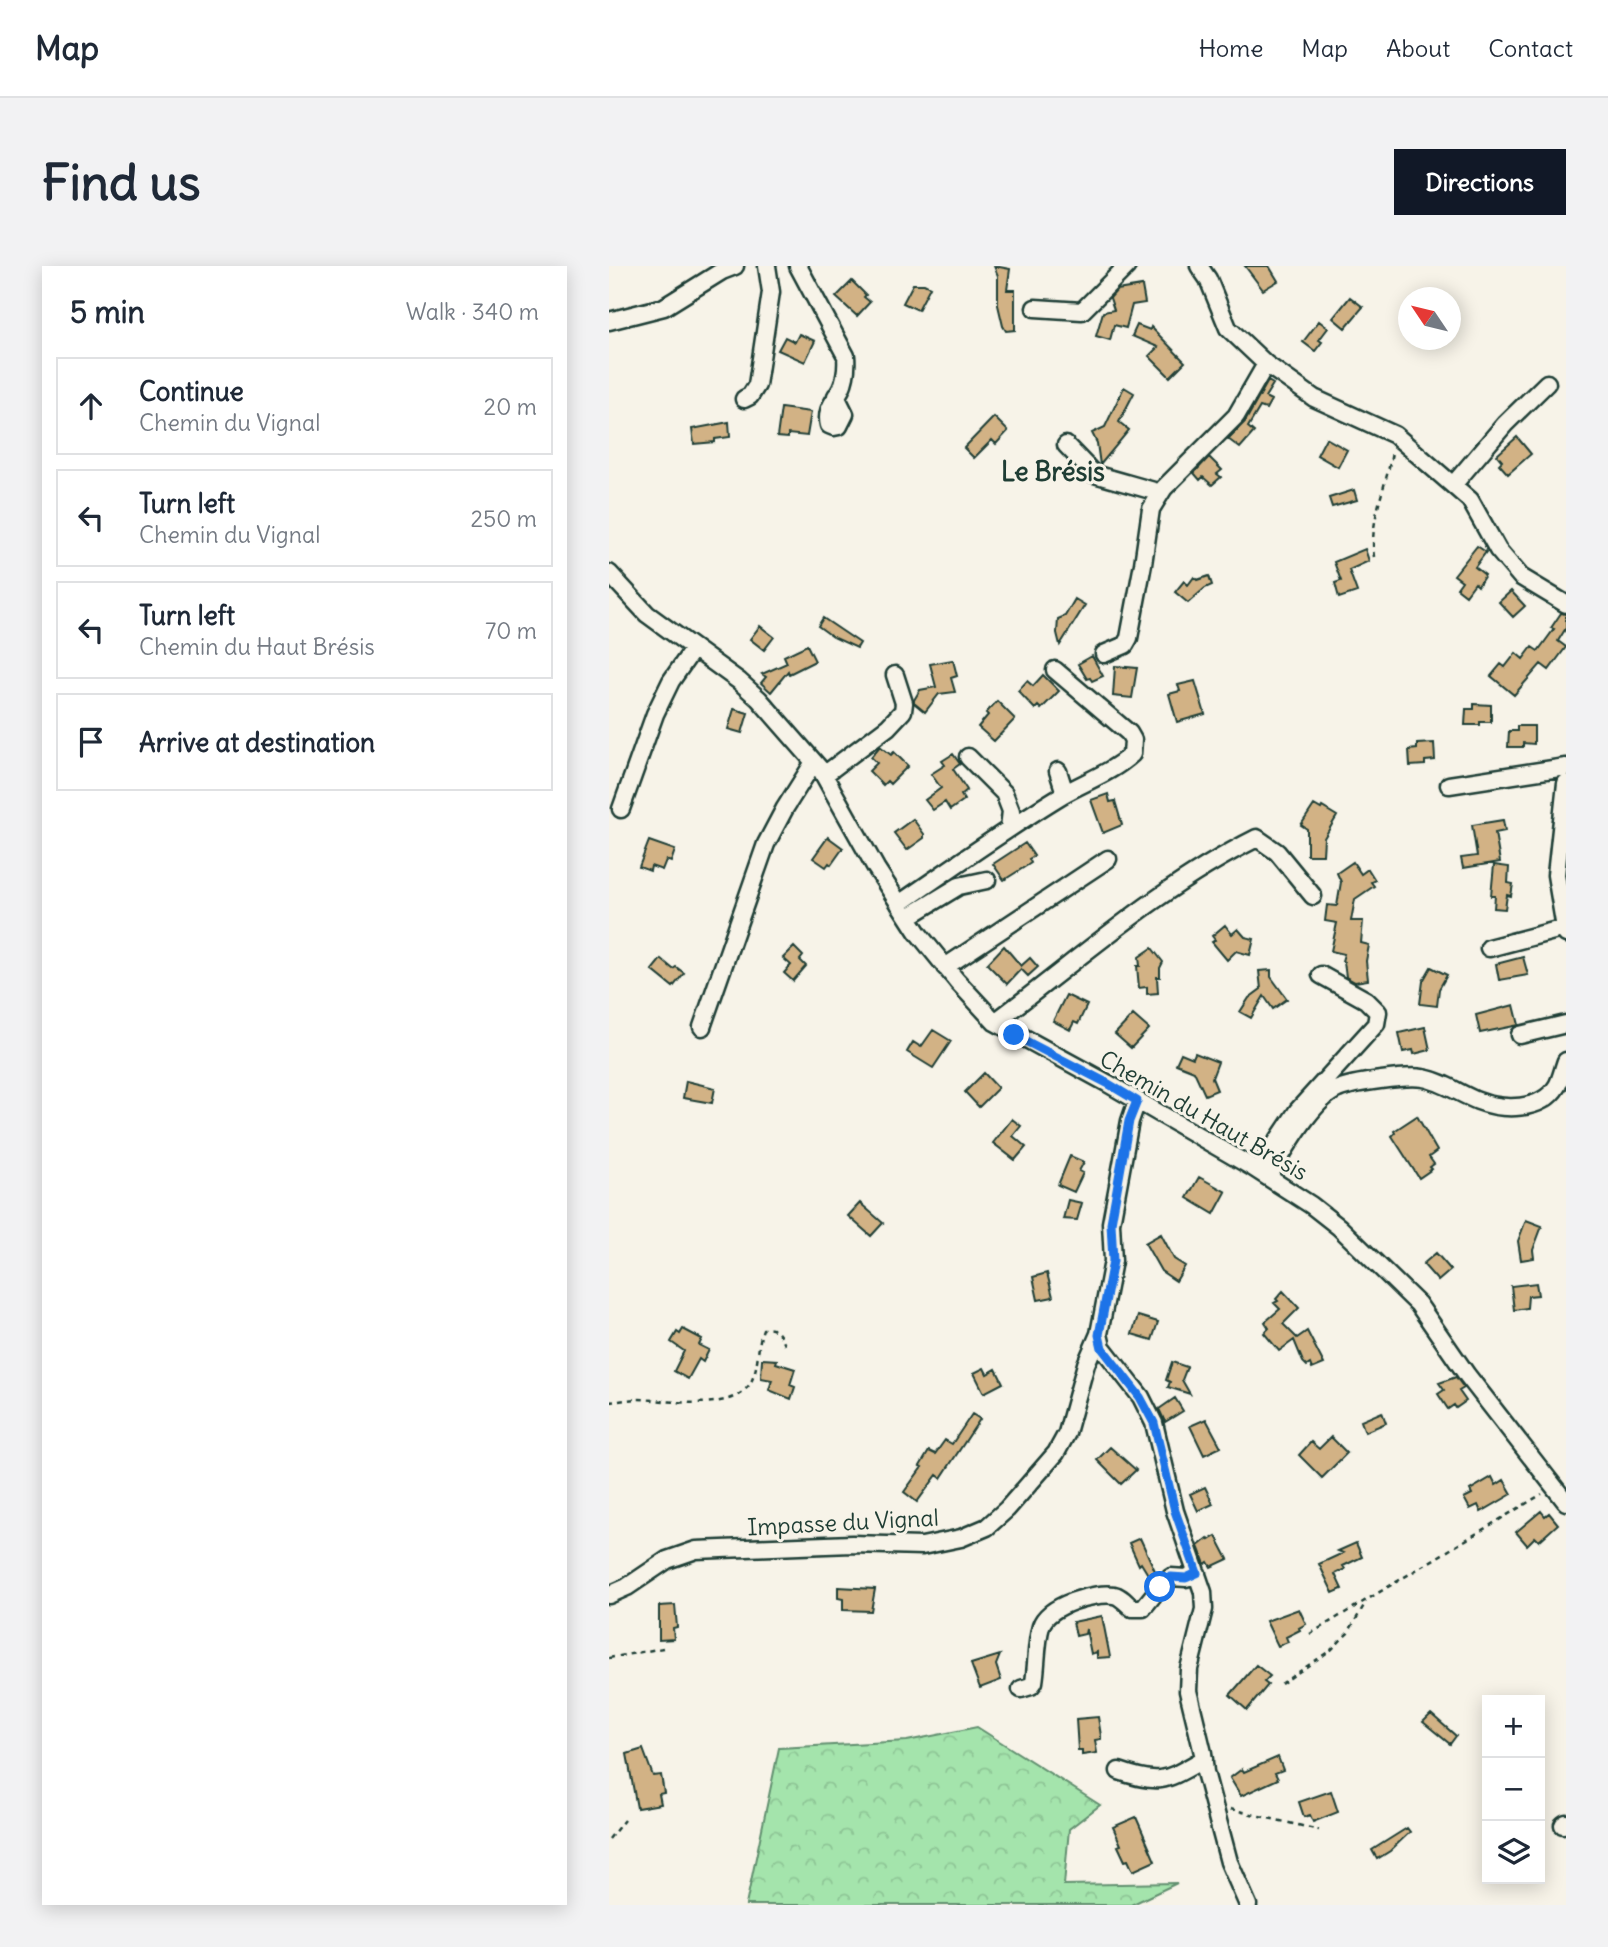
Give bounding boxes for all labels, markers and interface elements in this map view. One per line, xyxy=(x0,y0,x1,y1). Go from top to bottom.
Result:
text: Map xyxy=(35,27,99,69)
text: Home xyxy=(1199,33,1263,63)
text: Map xyxy=(1301,33,1348,63)
text: About xyxy=(1386,33,1450,63)
text: Contact xyxy=(1488,33,1573,63)
button: Directions xyxy=(1394,149,1566,215)
text: Find us xyxy=(42,152,200,213)
north arrow xyxy=(1398,287,1461,350)
text: 5 min xyxy=(70,293,145,331)
text: Walk · 340 m xyxy=(406,297,539,326)
text: Continue xyxy=(139,375,244,408)
icon: ahead xyxy=(72,387,110,425)
text: 20 m xyxy=(484,392,537,421)
text: Chemin du Vignal xyxy=(139,408,320,437)
district label: Le Brésis xyxy=(1001,455,1105,488)
text: Turn left xyxy=(139,487,235,520)
icon: left xyxy=(72,499,110,537)
text: 250 m xyxy=(470,504,537,533)
text: Chemin du Vignal xyxy=(139,520,320,549)
text: Turn left xyxy=(139,599,235,632)
icon: left xyxy=(72,611,110,649)
text: 70 m xyxy=(485,616,537,645)
text: Chemin du Haut Brésis xyxy=(139,632,375,661)
icon: arrive xyxy=(72,723,110,761)
text: Arrive at destination xyxy=(139,726,375,759)
route end xyxy=(998,1019,1029,1050)
street label: Chemin du Haut Brésis xyxy=(1095,1043,1313,1187)
street label: Impasse du Vignal xyxy=(747,1503,939,1541)
route start xyxy=(1144,1571,1175,1602)
map controls xyxy=(1482,1695,1545,1884)
button: + xyxy=(1482,1695,1545,1758)
button: − xyxy=(1482,1758,1545,1821)
button: layers xyxy=(1482,1821,1545,1884)

